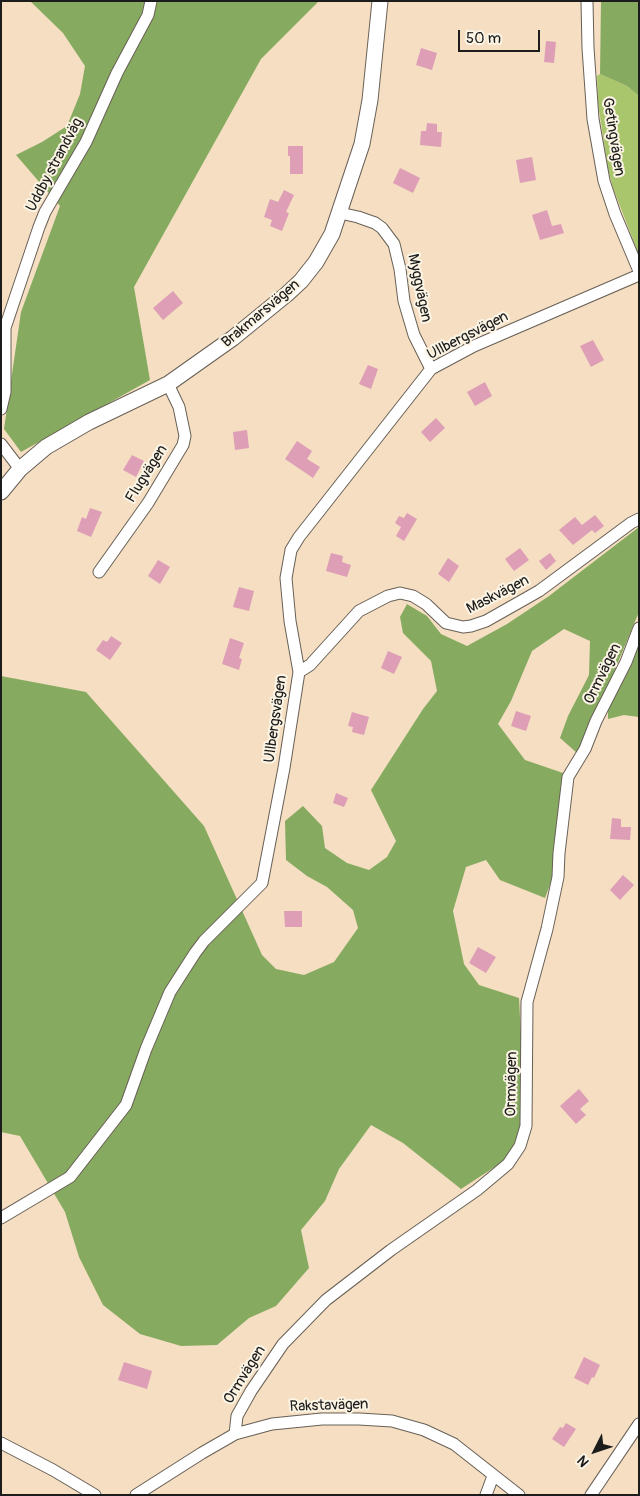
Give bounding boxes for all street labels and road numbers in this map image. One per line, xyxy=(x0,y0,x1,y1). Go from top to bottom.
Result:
street label: Getingvägen xyxy=(598,97,628,177)
street label: Uddby strandväg xyxy=(23,115,87,215)
street label: Myggvägen xyxy=(403,252,435,324)
street label: Brakmarsvägen xyxy=(218,276,304,352)
street label: Ullbergsvägen xyxy=(425,308,511,364)
street label: Flugvägen xyxy=(122,442,172,506)
street label: Maskvägen xyxy=(464,572,532,618)
street label: Ormvägen xyxy=(581,641,625,707)
street label: Ullbergsvägen xyxy=(261,674,291,764)
street label: Ormvägen xyxy=(502,1051,522,1117)
street label: Ormvägen xyxy=(220,1343,270,1407)
street label: Rakstavägen xyxy=(289,1396,369,1416)

